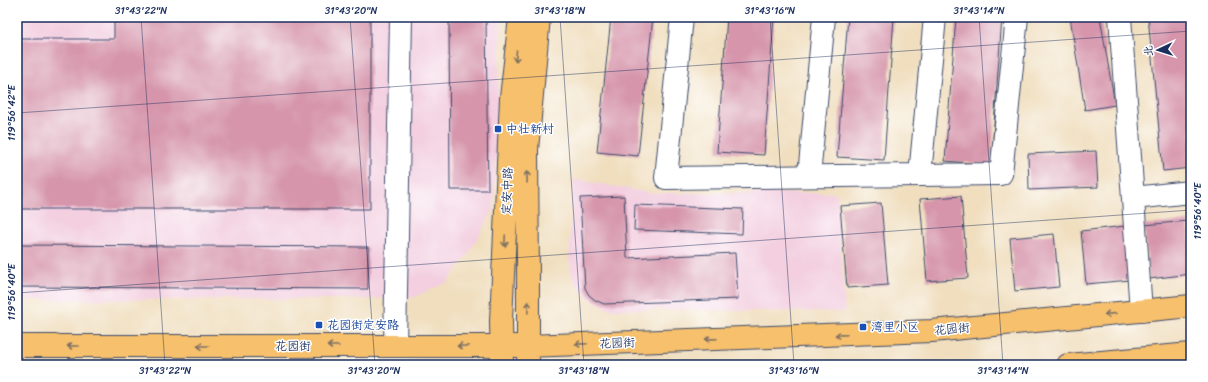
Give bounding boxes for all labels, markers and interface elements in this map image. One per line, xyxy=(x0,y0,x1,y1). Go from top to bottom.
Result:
text: 31°43'22"N xyxy=(115,2,167,20)
text: 31°43'20"N xyxy=(325,2,377,20)
text: 31°43'18"N xyxy=(535,2,586,20)
text: 31°43'16"N xyxy=(745,2,795,20)
text: 31°43'14"N xyxy=(953,2,1005,20)
north arrow xyxy=(1138,30,1178,70)
text: 北 xyxy=(1139,45,1158,57)
one-way arrow xyxy=(512,49,519,62)
text: 119°56'42"E xyxy=(3,83,21,141)
place label: 中壮新村 xyxy=(506,118,554,140)
marker: 中壮新村 xyxy=(493,124,503,134)
street label: 定安中路 xyxy=(495,167,519,215)
one-way arrow xyxy=(523,171,531,184)
text: 119°56'40"E xyxy=(1189,181,1207,239)
one-way arrow xyxy=(501,234,508,247)
text: 119°56'40"E xyxy=(3,262,21,320)
one-way arrow xyxy=(524,301,532,314)
one-way arrow xyxy=(1104,310,1117,317)
place label: 花园街定安路 xyxy=(327,314,399,336)
place label: 湾里小区 xyxy=(871,316,919,338)
street label: 花园街 xyxy=(933,316,971,342)
marker: 花园街定安路 xyxy=(314,320,324,330)
marker: 湾里小区 xyxy=(858,322,868,332)
street label: 花园街 xyxy=(599,331,635,355)
one-way arrow xyxy=(835,331,848,338)
street label: 花园街 xyxy=(275,335,311,357)
one-way arrow xyxy=(705,336,718,343)
one-way arrow xyxy=(575,340,588,348)
one-way arrow xyxy=(67,342,80,350)
one-way arrow xyxy=(197,342,210,350)
one-way arrow xyxy=(327,342,340,350)
one-way arrow xyxy=(457,342,470,350)
text: 31°43'22"N xyxy=(139,362,191,380)
text: 31°43'20"N xyxy=(348,362,400,380)
text: 31°43'18"N xyxy=(559,362,610,380)
text: 31°43'16"N xyxy=(769,362,819,380)
text: 31°43'14"N xyxy=(977,362,1029,380)

